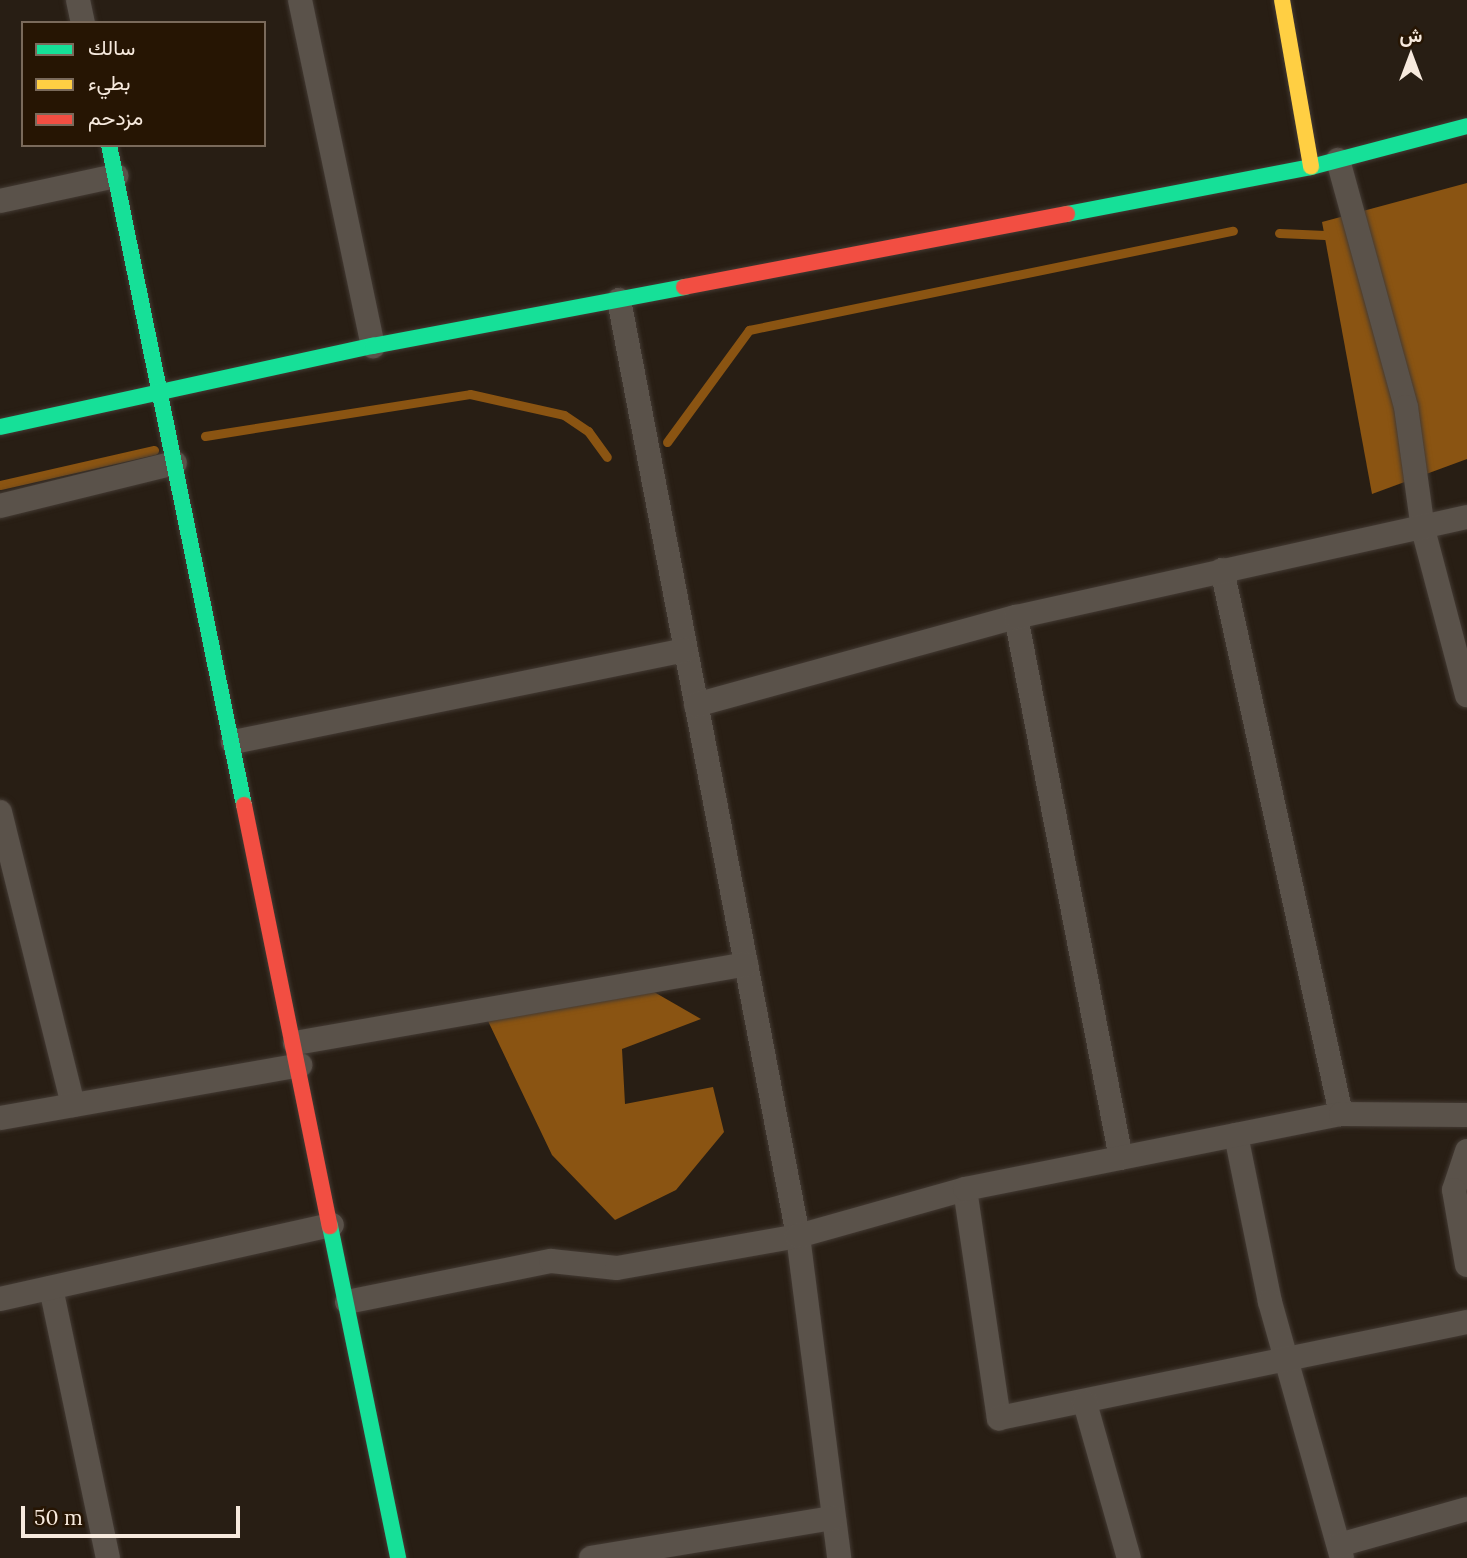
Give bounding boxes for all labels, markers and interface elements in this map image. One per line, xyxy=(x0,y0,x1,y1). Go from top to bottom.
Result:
legend xyxy=(21,21,266,147)
north arrow xyxy=(1376,21,1446,91)
text: ش xyxy=(1400,23,1422,47)
text: سالك xyxy=(88,34,135,61)
text: بطيء xyxy=(88,69,131,96)
text: مزدحم xyxy=(88,104,143,131)
scale bar xyxy=(24,1492,243,1536)
text: 50 m xyxy=(34,1504,83,1531)

